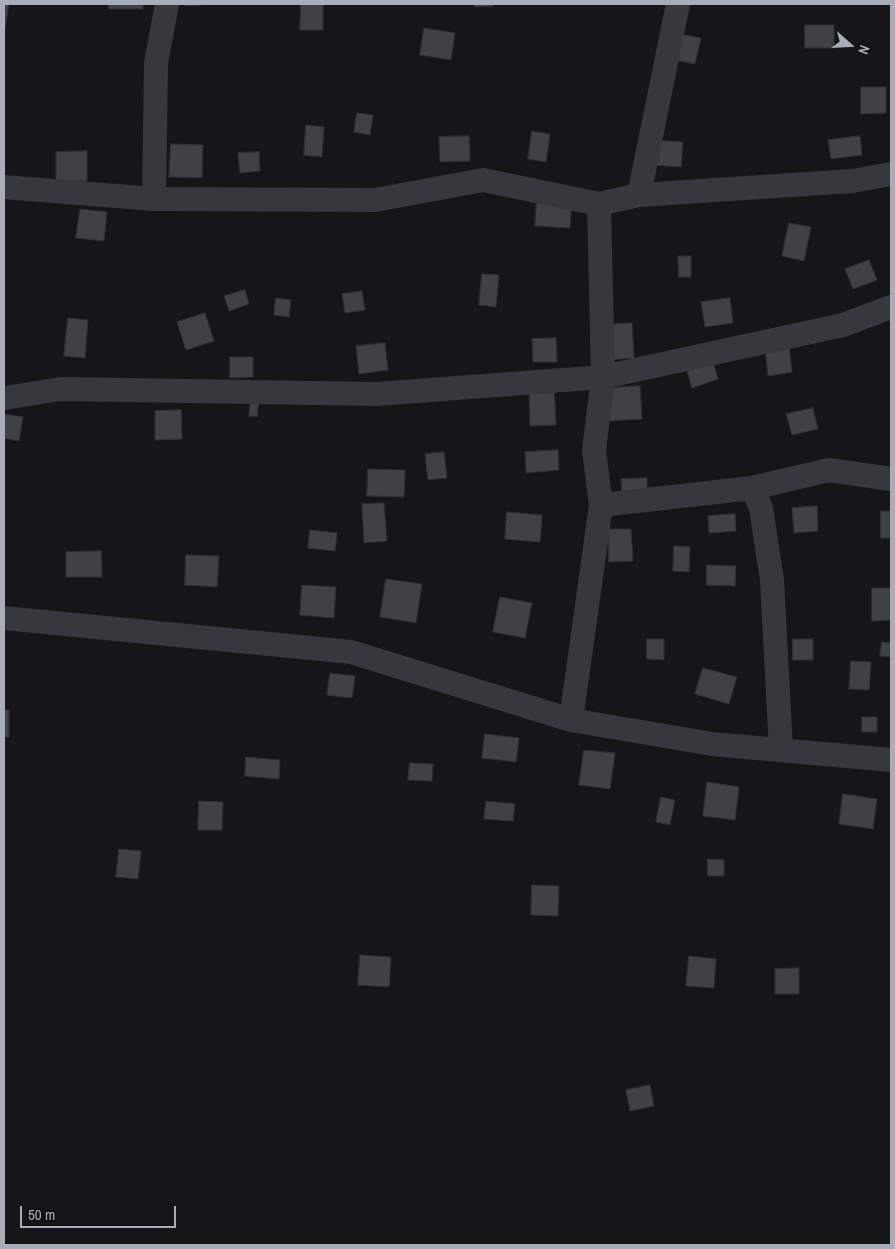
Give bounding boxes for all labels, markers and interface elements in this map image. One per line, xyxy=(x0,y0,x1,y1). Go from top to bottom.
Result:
north arrow xyxy=(825,20,875,70)
text: N xyxy=(854,43,874,57)
scale bar xyxy=(22,1196,179,1228)
text: 50 m xyxy=(28,1204,55,1225)

